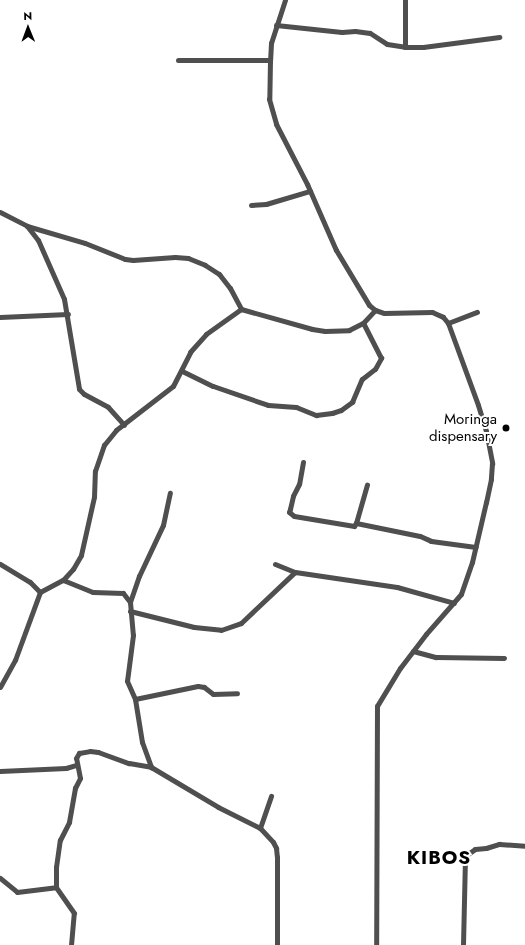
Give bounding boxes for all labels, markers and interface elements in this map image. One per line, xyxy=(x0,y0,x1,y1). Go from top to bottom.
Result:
north arrow xyxy=(8,8,48,48)
text: N xyxy=(23,8,32,24)
place label: Moringa dispensary xyxy=(429,410,497,445)
marker: Moringa dispensary xyxy=(500,422,512,434)
district label: KIBOS xyxy=(407,847,471,869)

